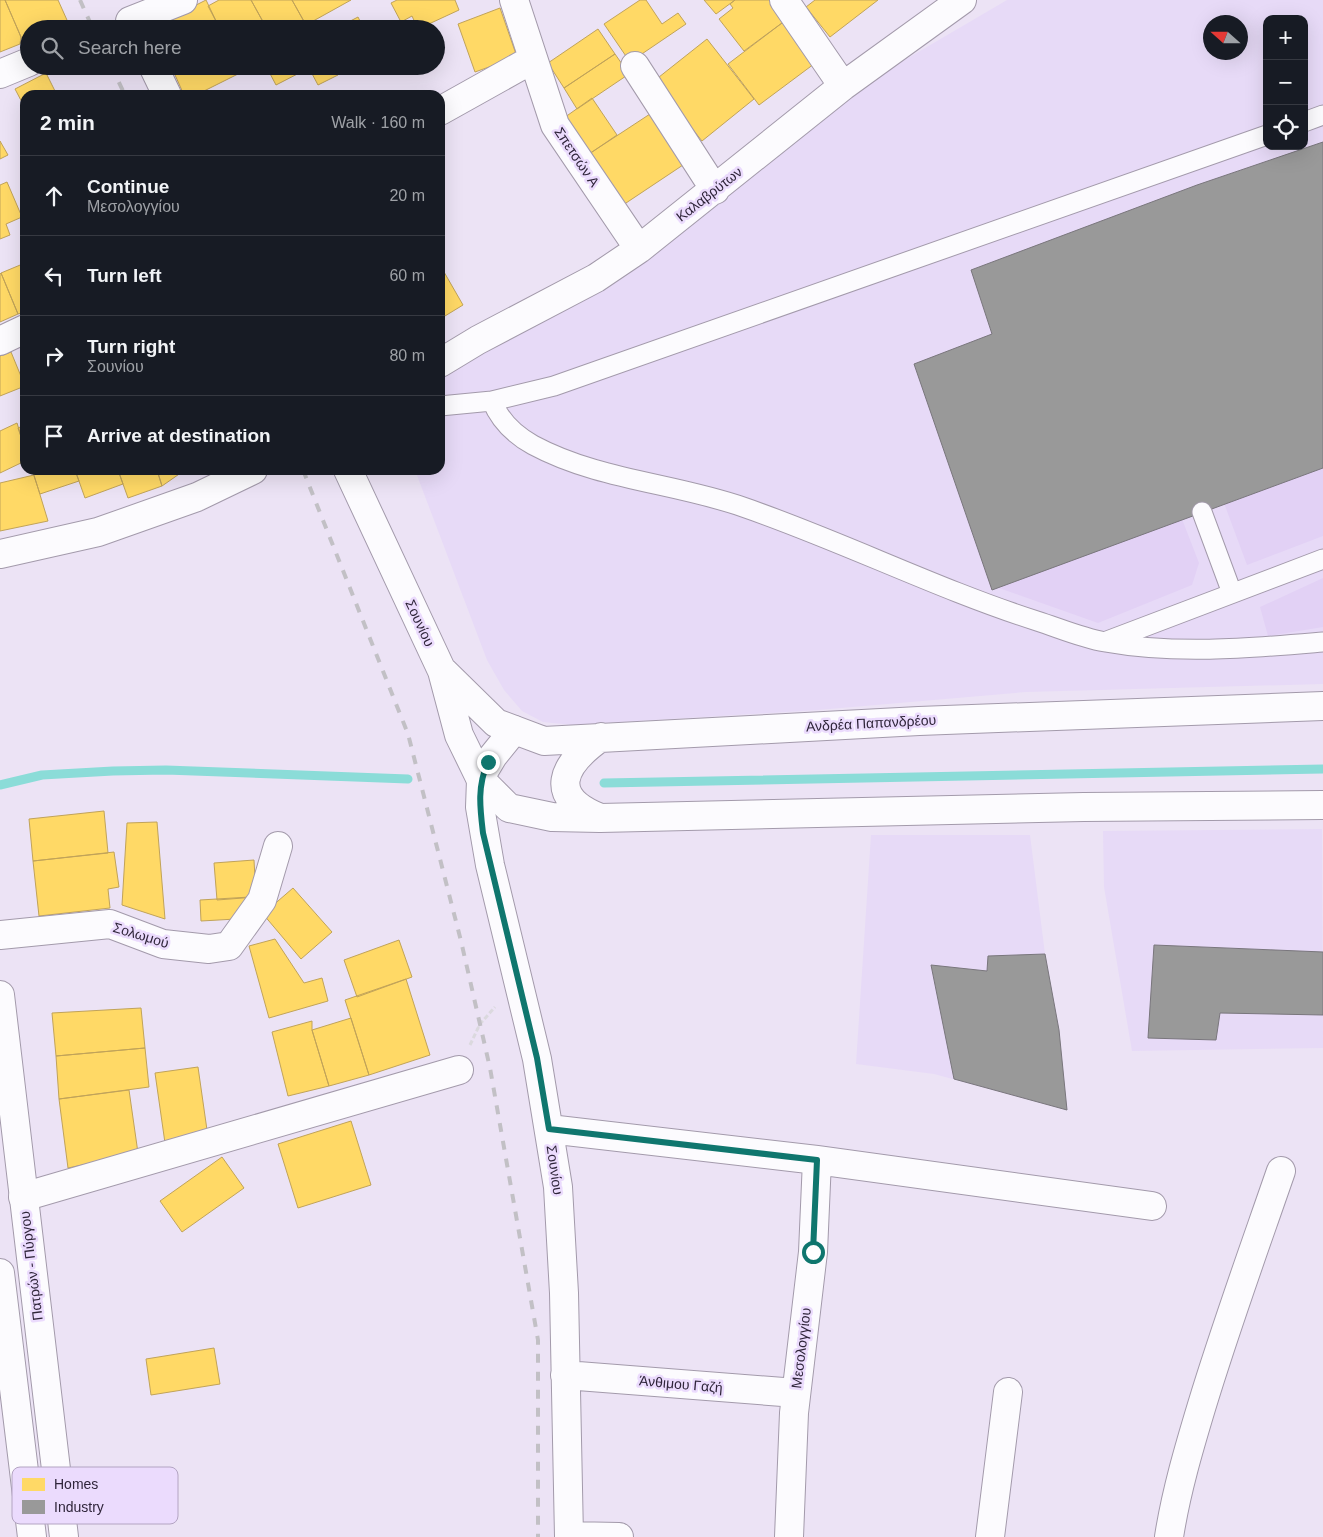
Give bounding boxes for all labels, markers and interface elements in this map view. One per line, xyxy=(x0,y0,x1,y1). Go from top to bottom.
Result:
north arrow xyxy=(1203,15,1248,60)
map controls xyxy=(1263,15,1308,150)
button: + xyxy=(1263,15,1308,60)
search box xyxy=(20,20,445,75)
icon: search xyxy=(38,34,66,62)
text: Search here xyxy=(78,37,182,58)
button: − xyxy=(1263,60,1308,105)
button: locate xyxy=(1263,105,1308,150)
text: 2 min xyxy=(40,111,95,134)
text: Walk · 160 m xyxy=(331,114,425,131)
street label: Σπετσών Α xyxy=(551,124,603,190)
street label: Καλαβρύτων xyxy=(673,163,745,225)
text: Continue xyxy=(87,176,169,197)
icon: ahead xyxy=(40,182,68,210)
text: 20 m xyxy=(389,187,425,204)
text: Μεσολογγίου xyxy=(87,198,180,215)
icon: left xyxy=(40,262,68,290)
text: Turn left xyxy=(87,265,162,286)
text: 60 m xyxy=(389,267,425,284)
text: Turn right xyxy=(87,336,175,357)
icon: right xyxy=(40,342,68,370)
text: 80 m xyxy=(389,347,425,364)
text: Σουνίου xyxy=(87,358,144,375)
icon: arrive xyxy=(40,422,68,450)
text: Arrive at destination xyxy=(87,425,271,446)
street label: Σουνίου xyxy=(402,597,438,649)
street label: Ανδρέα Παπανδρέου xyxy=(806,712,936,734)
route end xyxy=(477,751,500,774)
street label: Σολωμού xyxy=(111,919,171,951)
street label: Σουνίου xyxy=(544,1144,566,1196)
street label: Πατρών - Πύργου xyxy=(16,1210,46,1322)
route start xyxy=(802,1241,825,1264)
street label: Μεσολογγίου xyxy=(788,1307,814,1389)
street label: Άνθιμου Γαζή xyxy=(639,1372,723,1396)
legend xyxy=(12,1467,178,1524)
text: Homes xyxy=(54,1476,98,1492)
text: Industry xyxy=(54,1499,104,1515)

